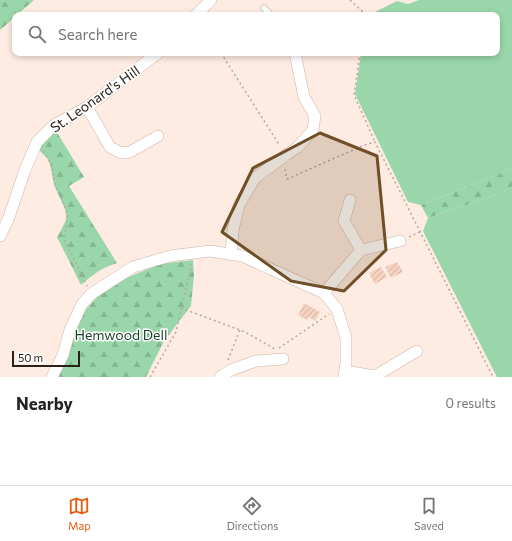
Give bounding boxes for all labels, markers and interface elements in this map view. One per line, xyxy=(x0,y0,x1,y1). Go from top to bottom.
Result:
search box xyxy=(12,12,500,56)
icon: search xyxy=(26,23,48,45)
text: Search here xyxy=(58,25,137,43)
street label: St. Leonard's Hill xyxy=(47,61,143,136)
park label: Hemwood Dell xyxy=(74,326,168,343)
scale bar xyxy=(12,349,80,368)
text: 50 m xyxy=(18,351,43,364)
text: Nearby xyxy=(16,393,73,414)
text: 0 results xyxy=(445,395,496,411)
tab: Map xyxy=(68,495,91,532)
tab: Directions xyxy=(227,495,278,532)
tab: Saved xyxy=(414,495,444,532)

